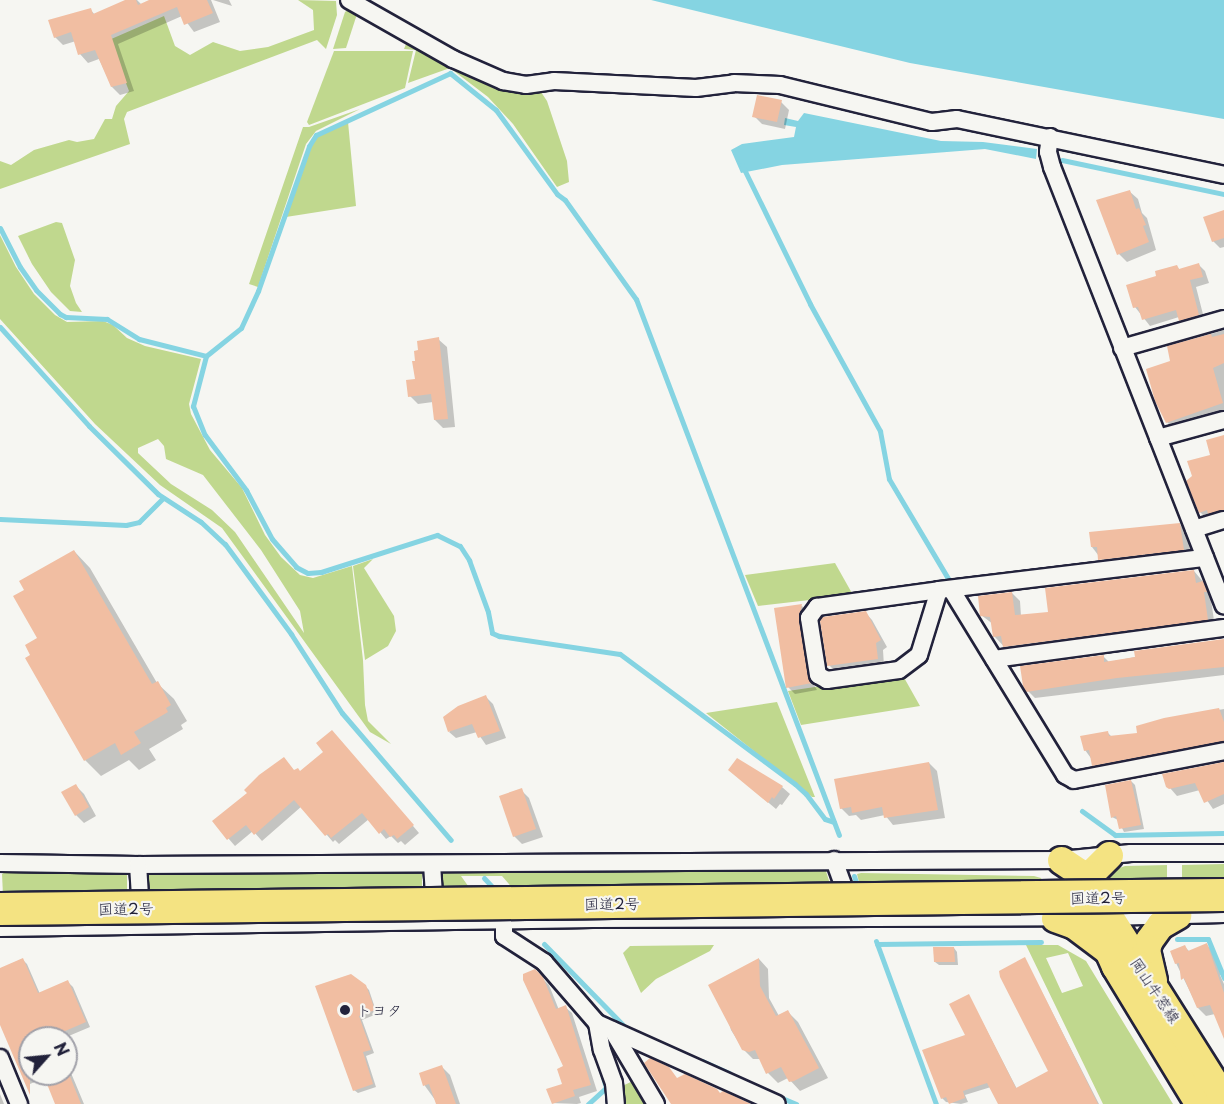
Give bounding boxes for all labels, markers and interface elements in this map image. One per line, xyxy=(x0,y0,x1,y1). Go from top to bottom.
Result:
street label: 国道2号 xyxy=(1070,888,1126,906)
street label: 国道2号 xyxy=(584,894,640,912)
street label: 国道2号 xyxy=(98,899,154,917)
street label: 岡山牛窓線 xyxy=(1128,954,1184,1026)
place label: トヨタ xyxy=(357,1001,402,1019)
marker: トヨタ xyxy=(338,1003,352,1017)
north arrow xyxy=(18,1026,78,1086)
text: N xyxy=(49,1038,76,1060)

